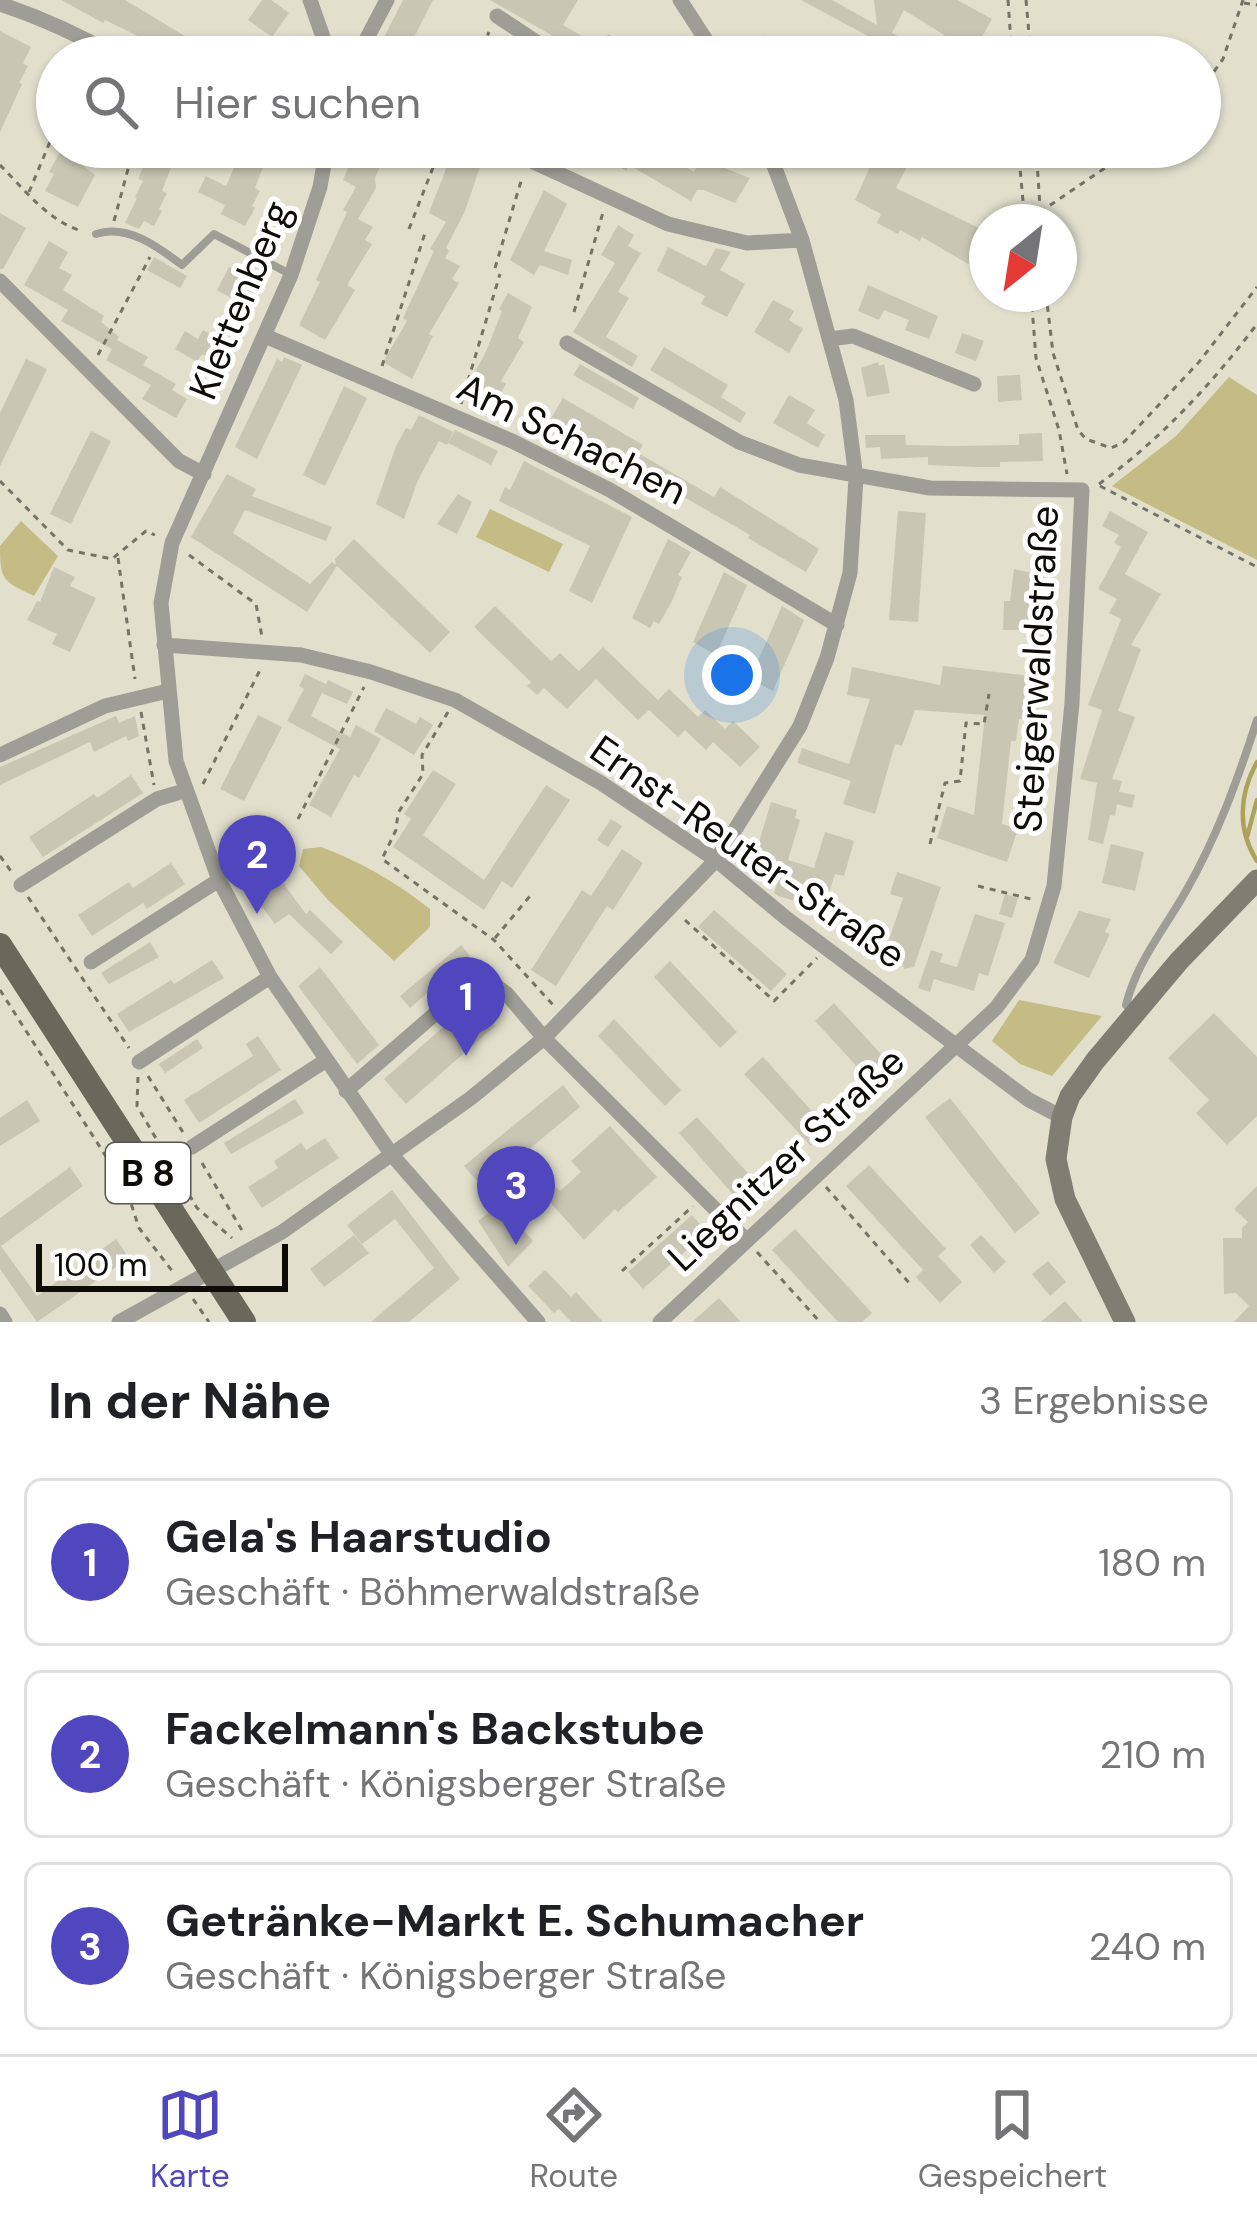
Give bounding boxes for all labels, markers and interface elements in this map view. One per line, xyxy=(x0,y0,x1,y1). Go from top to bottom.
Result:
search box xyxy=(36,36,1221,168)
icon: search xyxy=(78,69,144,135)
text: Hier suchen xyxy=(174,73,421,132)
street label: Klettenberg xyxy=(177,193,303,407)
north arrow xyxy=(969,204,1077,312)
street label: Am Schachen xyxy=(449,362,695,516)
street label: Steigerwaldstraße xyxy=(1002,504,1070,834)
your location xyxy=(702,645,762,705)
street label: Ernst-Reuter-Straße xyxy=(580,724,916,980)
pin: 2 xyxy=(218,815,296,914)
pin: 1 xyxy=(427,957,505,1056)
street label: Liegnitzer Straße xyxy=(657,1036,915,1282)
road number: B 8 xyxy=(106,1143,190,1203)
pin: 3 xyxy=(477,1146,555,1245)
scale bar xyxy=(36,1238,288,1291)
text: 100 m xyxy=(54,1243,148,1286)
text: In der Nähe xyxy=(48,1367,332,1434)
text: 3 Ergebnisse xyxy=(979,1375,1209,1426)
text: Gela's Haarstudio xyxy=(165,1507,552,1566)
text: 1 xyxy=(83,1537,97,1588)
text: 180 m xyxy=(1098,1537,1206,1588)
text: Geschäft · Böhmerwaldstraße xyxy=(165,1566,700,1617)
text: Fackelmann's Backstube xyxy=(165,1699,705,1758)
text: 2 xyxy=(79,1729,101,1780)
text: 210 m xyxy=(1100,1729,1206,1780)
text: Geschäft · Königsberger Straße xyxy=(165,1758,726,1809)
text: Getränke-Markt E. Schumacher xyxy=(165,1891,864,1950)
text: 3 xyxy=(78,1921,102,1972)
text: 240 m xyxy=(1089,1921,1206,1972)
text: Geschäft · Königsberger Straße xyxy=(165,1950,726,2001)
tab: Karte xyxy=(150,2082,230,2197)
tab: Route xyxy=(530,2082,618,2197)
tab: Gespeichert xyxy=(918,2082,1107,2197)

